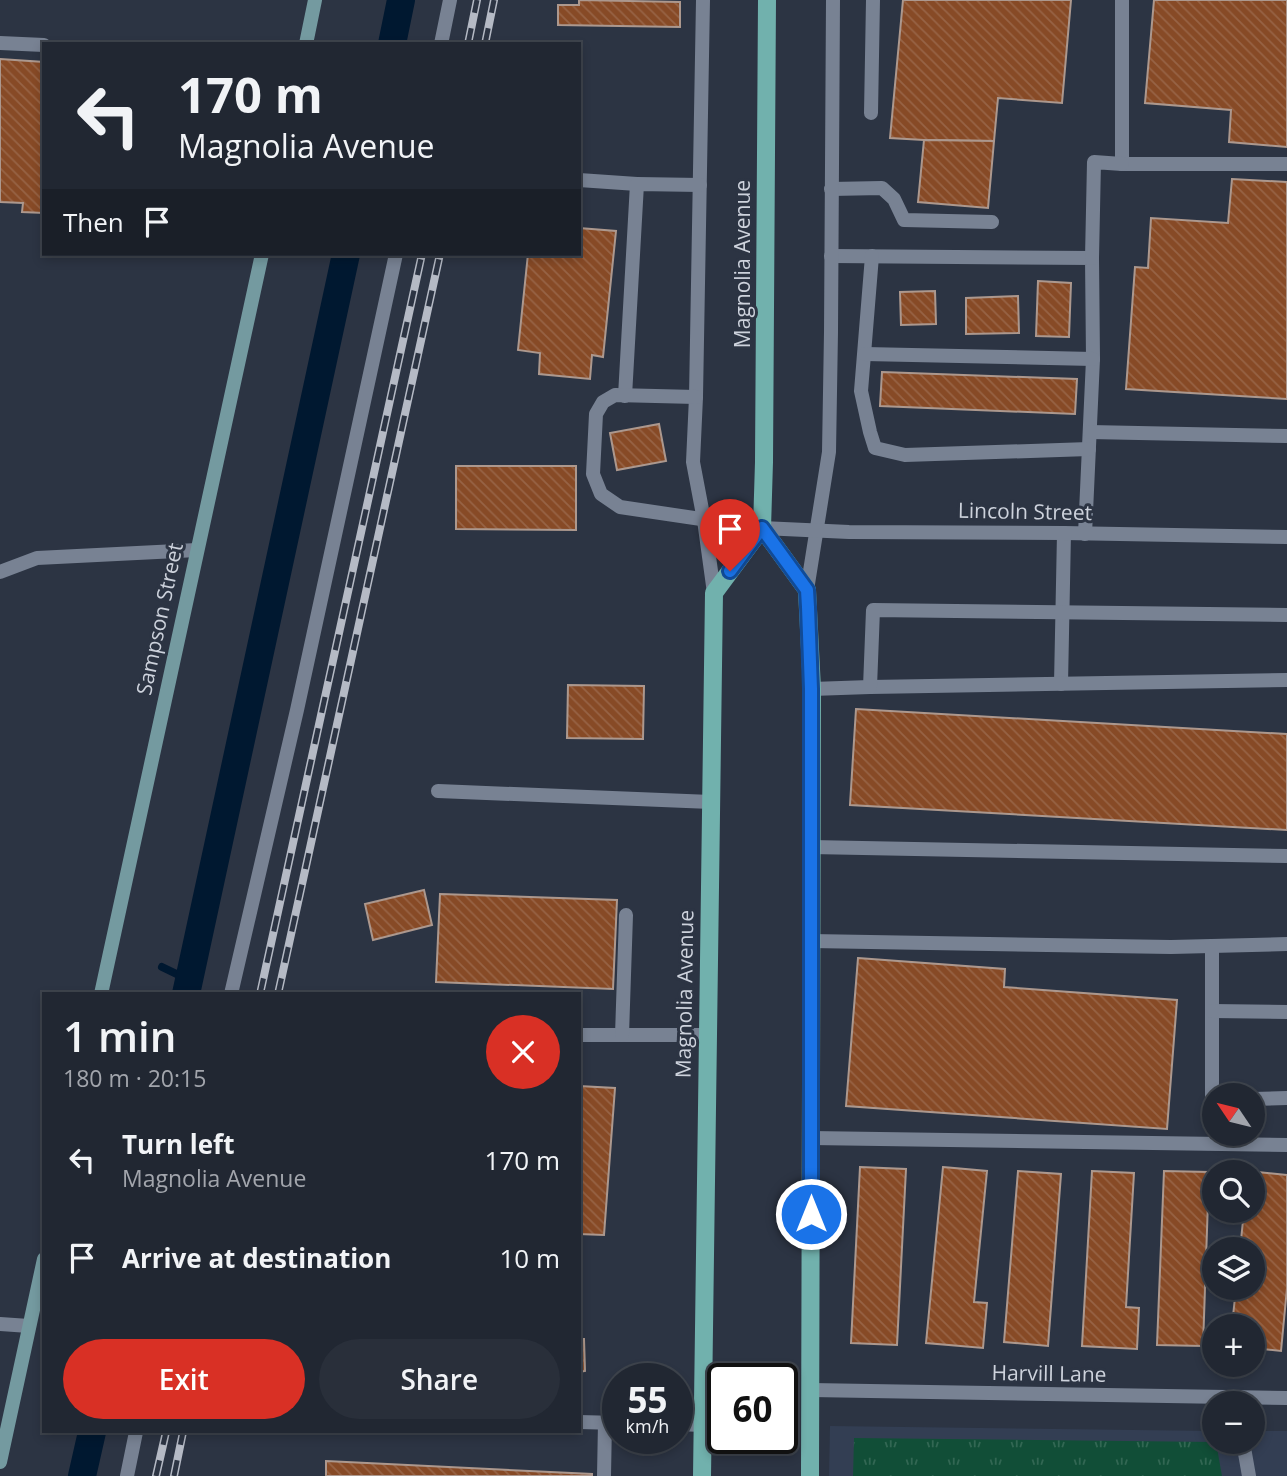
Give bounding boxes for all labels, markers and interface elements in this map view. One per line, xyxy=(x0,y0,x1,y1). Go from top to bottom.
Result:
text: 170 m xyxy=(178,61,323,127)
icon: left xyxy=(63,70,154,161)
text: Magnolia Avenue xyxy=(178,124,434,167)
street label: Magnolia Avenue xyxy=(728,180,756,348)
icon: arrive xyxy=(138,203,176,241)
text: Then xyxy=(63,204,124,240)
street label: Lincoln Street xyxy=(958,496,1092,526)
pin xyxy=(700,499,760,571)
icon: arrive xyxy=(711,510,749,548)
street label: Sampson Street xyxy=(129,540,189,698)
street label: Magnolia Avenue xyxy=(669,910,699,1078)
text: 1 min xyxy=(63,1007,176,1064)
button: close xyxy=(486,1015,560,1089)
text: 180 m · 20:15 xyxy=(63,1062,206,1094)
north arrow xyxy=(1202,1083,1265,1146)
map controls xyxy=(1202,1083,1265,1454)
text: Turn left xyxy=(122,1126,234,1162)
icon: left xyxy=(63,1141,101,1179)
text: 170 m xyxy=(485,1142,560,1178)
button: search xyxy=(1202,1160,1265,1223)
text: Magnolia Avenue xyxy=(122,1162,306,1194)
position arrow xyxy=(774,1177,848,1251)
button: layers xyxy=(1202,1237,1265,1300)
icon: arrive xyxy=(63,1239,101,1277)
text: Arrive at destination xyxy=(122,1240,391,1276)
text: 10 m xyxy=(499,1240,560,1276)
button: + xyxy=(1202,1314,1265,1377)
button: Exit xyxy=(63,1339,305,1419)
button: Share xyxy=(319,1339,560,1419)
street label: Harvill Lane xyxy=(991,1358,1107,1388)
speed limit sign: 60 xyxy=(707,1363,798,1454)
text: 55 xyxy=(627,1376,668,1423)
button: − xyxy=(1202,1391,1265,1454)
text: km/h xyxy=(626,1414,669,1438)

